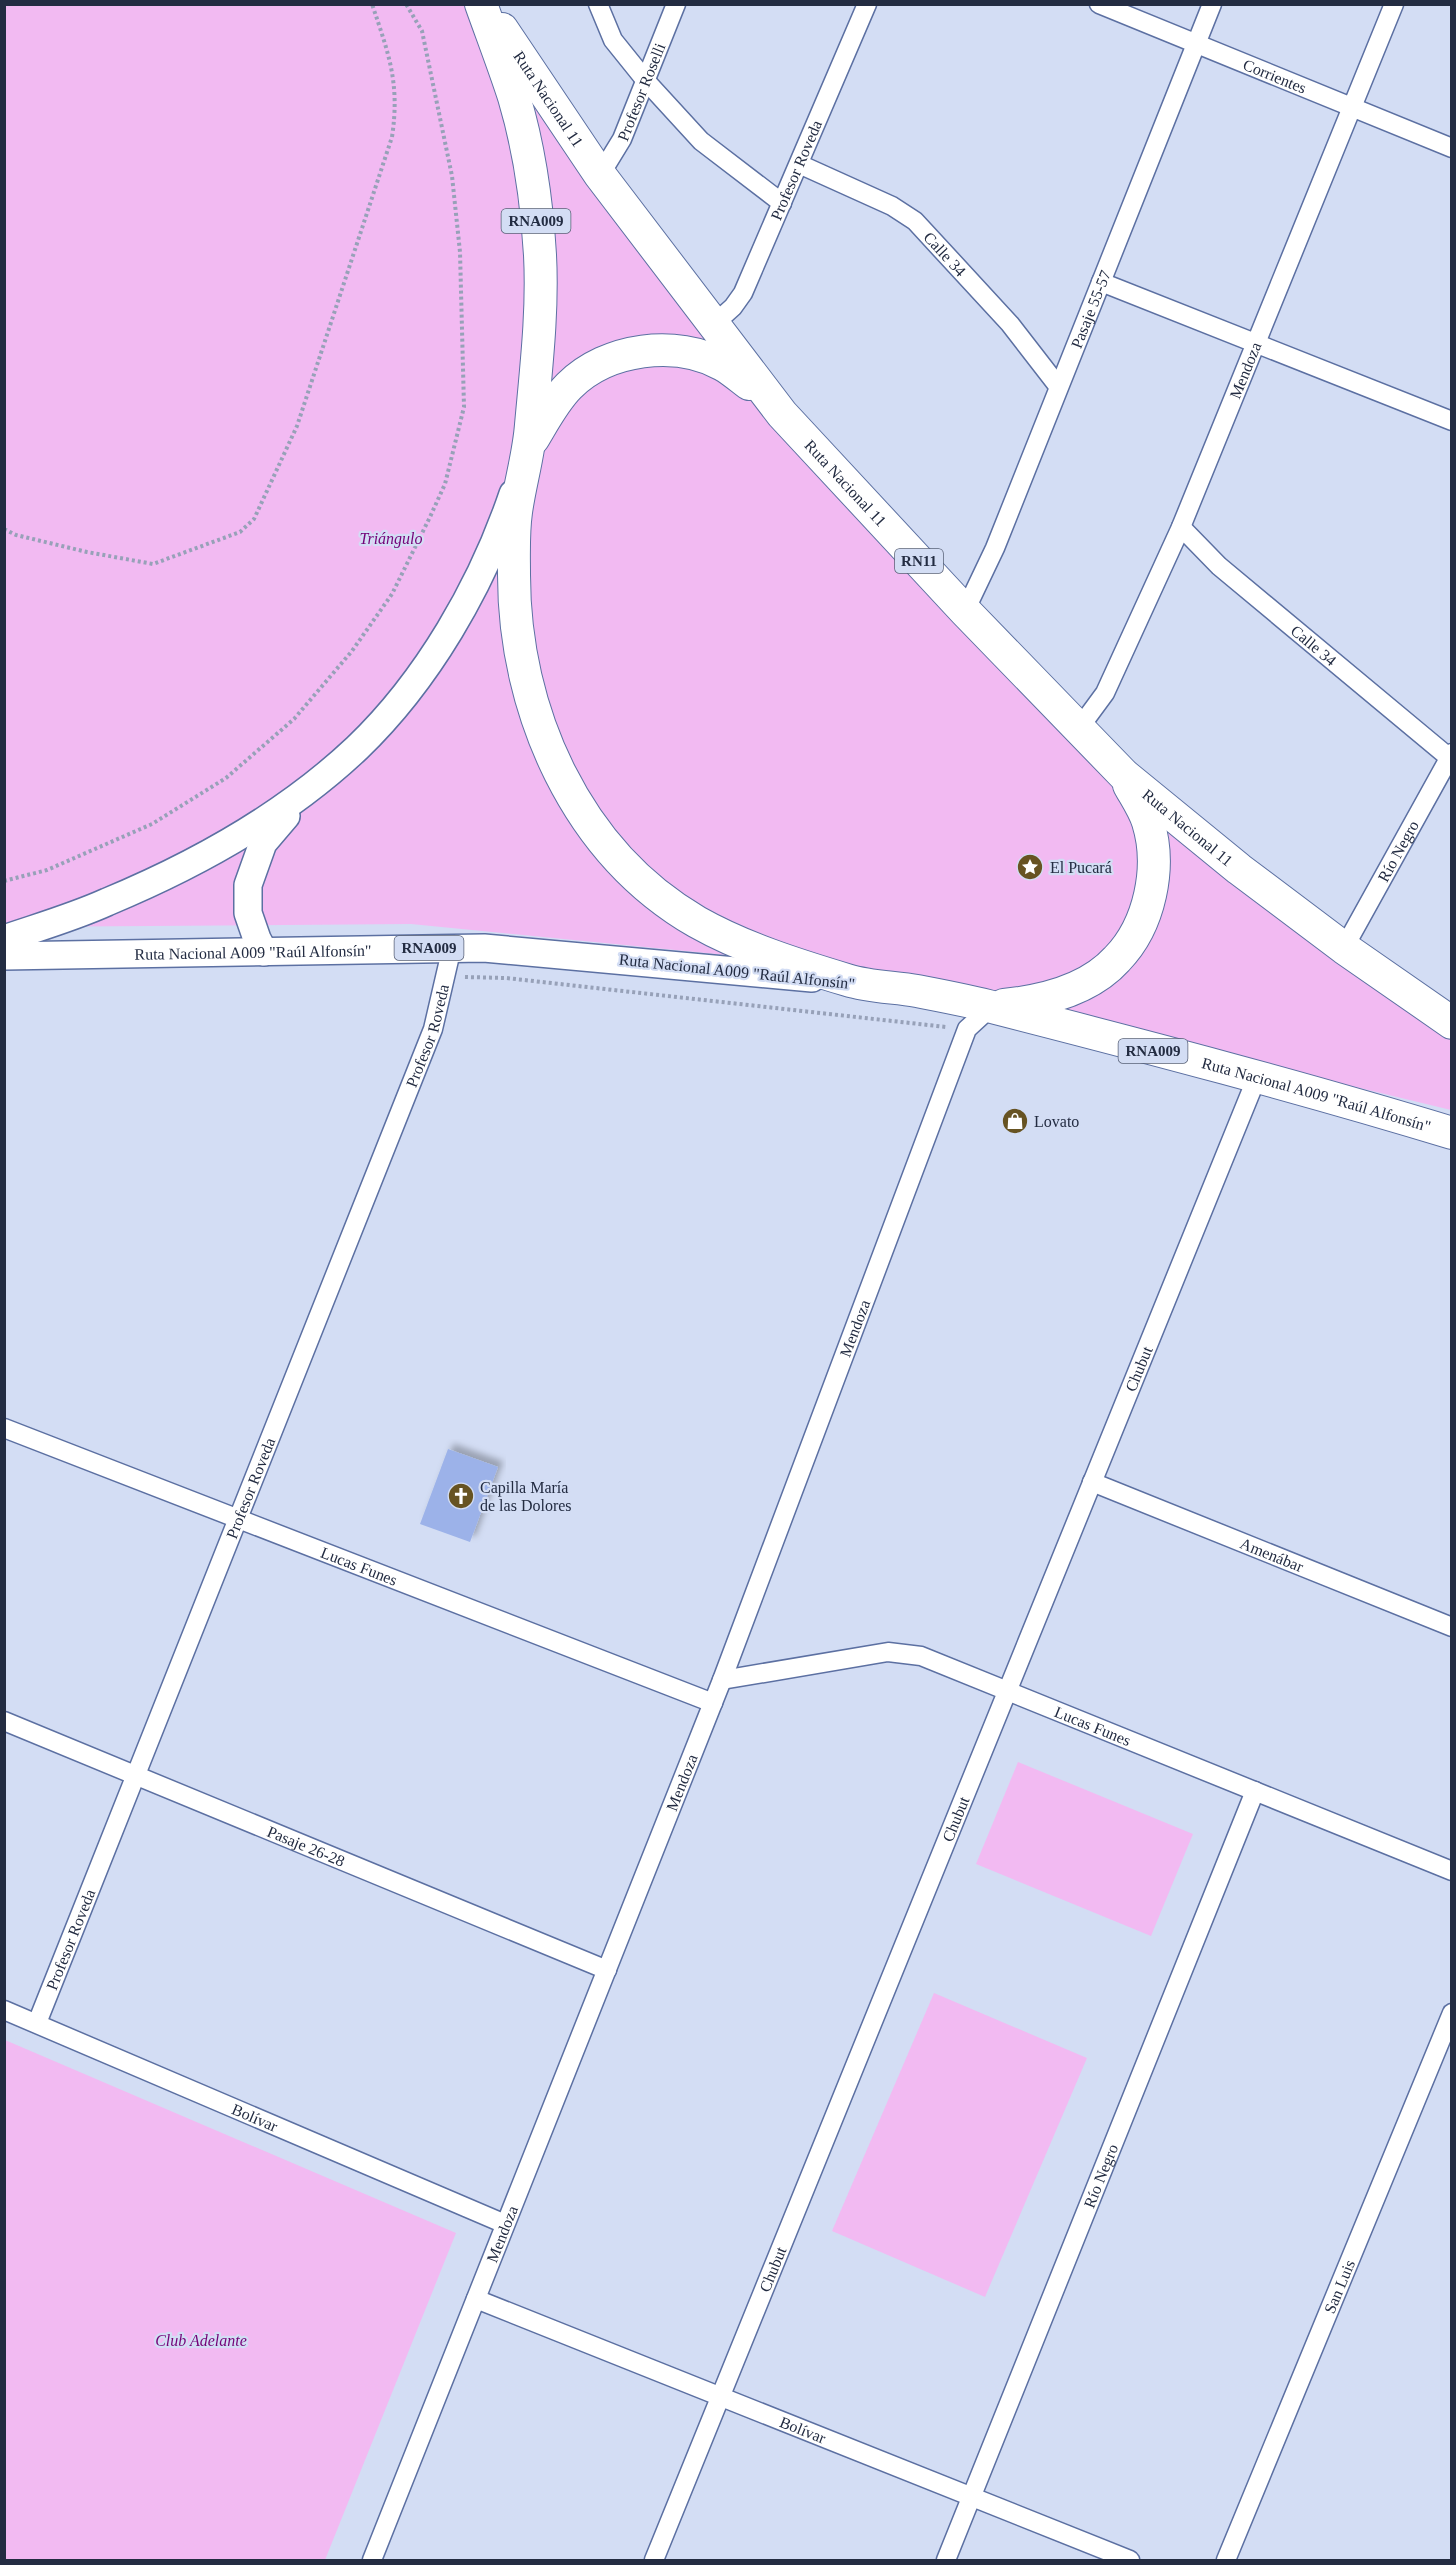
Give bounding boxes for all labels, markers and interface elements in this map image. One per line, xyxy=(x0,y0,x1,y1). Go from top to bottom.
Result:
street label: Profesor Roselli xyxy=(614,40,669,143)
street label: Ruta Nacional 11 xyxy=(510,48,587,150)
street label: Corrientes xyxy=(1241,56,1309,97)
street label: Profesor Roveda xyxy=(767,118,825,223)
road number: RNA009 xyxy=(502,209,570,233)
street label: Calle 34 xyxy=(920,229,969,280)
street label: Pasaje 55-57 xyxy=(1068,268,1114,351)
street label: Mendoza xyxy=(1226,340,1264,401)
street label: Ruta Nacional 11 xyxy=(801,436,890,530)
park label: Triángulo xyxy=(359,530,423,548)
road number: RN11 xyxy=(895,549,943,573)
street label: Calle 34 xyxy=(1288,622,1340,669)
street label: Ruta Nacional 11 xyxy=(1139,786,1236,869)
street label: Río Negro xyxy=(1375,818,1422,885)
place icon: El Pucará xyxy=(1015,852,1045,882)
place label: El Pucará xyxy=(1050,859,1112,876)
road number: RNA009 xyxy=(394,936,464,960)
street label: Ruta Nacional A009 "Raúl Alfonsín" xyxy=(134,942,372,963)
street label: Ruta Nacional A009 "Raúl Alfonsín" xyxy=(618,951,856,992)
street label: Profesor Roveda xyxy=(403,983,452,1090)
road number: RNA009 xyxy=(1118,1039,1188,1063)
street label: Ruta Nacional A009 "Raúl Alfonsín" xyxy=(1200,1054,1433,1135)
shop icon: Lovato xyxy=(1000,1106,1030,1136)
place label: Lovato xyxy=(1034,1113,1079,1130)
street label: Mendoza xyxy=(836,1297,873,1359)
street label: Chubut xyxy=(1122,1343,1156,1394)
street label: Profesor Roveda xyxy=(223,1435,278,1541)
place label: Capilla María de las Dolores xyxy=(480,1479,572,1514)
church icon: Capilla María de las Dolores xyxy=(446,1481,476,1511)
street label: Amenábar xyxy=(1238,1535,1306,1576)
street label: Lucas Funes xyxy=(318,1544,400,1589)
street label: Lucas Funes xyxy=(1052,1703,1133,1749)
street label: Mendoza xyxy=(663,1752,701,1813)
street label: Chubut xyxy=(939,1794,973,1844)
street label: Pasaje 26-28 xyxy=(265,1823,347,1870)
street label: Profesor Roveda xyxy=(43,1887,98,1992)
street label: Bolívar xyxy=(229,2100,281,2135)
street label: Río Negro xyxy=(1080,2142,1121,2210)
street label: Mendoza xyxy=(483,2203,521,2265)
street label: Chubut xyxy=(756,2244,790,2294)
street label: San Luis xyxy=(1321,2257,1358,2316)
park label: Club Adelante xyxy=(155,2332,247,2349)
street label: Bolívar xyxy=(777,2413,829,2447)

